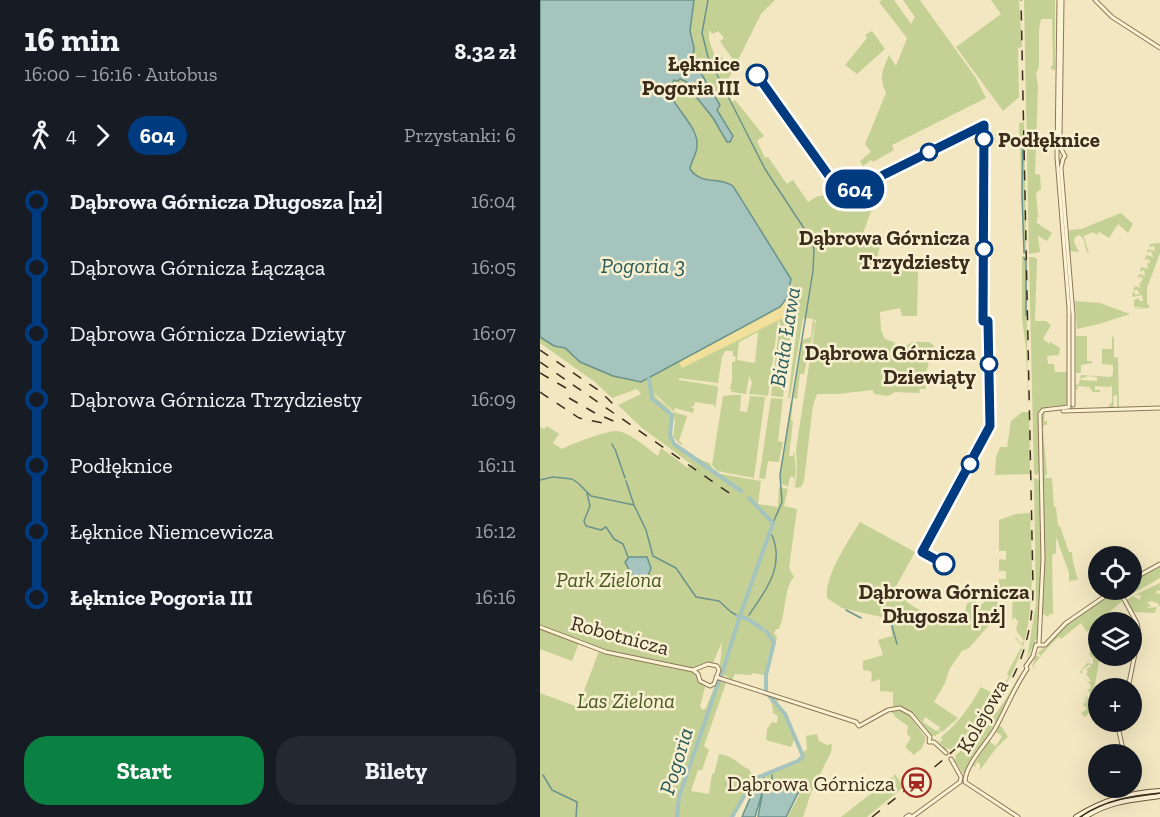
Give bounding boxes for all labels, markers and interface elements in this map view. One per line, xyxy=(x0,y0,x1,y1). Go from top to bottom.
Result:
text: 16 min xyxy=(24,20,120,59)
text: 8.32 zł xyxy=(455,38,516,65)
place label: Łęknice Pogoria III xyxy=(642,51,740,100)
text: 16:00 – 16:16 · Autobus xyxy=(24,62,218,86)
marker: Łęknice Pogoria III xyxy=(746,64,768,86)
icon: walk xyxy=(24,119,57,152)
icon: forward xyxy=(86,119,119,152)
text: 4 xyxy=(66,123,77,147)
text: 604 xyxy=(140,123,175,148)
text: Przystanki: 6 xyxy=(404,123,516,147)
place label: Podłęknice xyxy=(998,127,1100,152)
marker: Podłęknice xyxy=(975,130,993,148)
unlabelled marker xyxy=(920,143,938,161)
line badge: 604 xyxy=(820,170,890,208)
text: 604 xyxy=(837,177,873,202)
text: Dąbrowa Górnicza Długosza [nż] xyxy=(70,188,383,215)
text: 16:04 xyxy=(471,189,516,213)
place label: Dąbrowa Górnicza Trzydziesty xyxy=(799,225,970,274)
marker: Dąbrowa Górnicza Trzydziesty xyxy=(975,240,993,258)
water label: Pogoria 3 xyxy=(601,252,685,279)
text: Dąbrowa Górnicza Łącząca xyxy=(70,254,325,281)
text: 16:05 xyxy=(471,255,516,279)
water label: Biała Ława xyxy=(764,285,806,389)
text: Dąbrowa Górnicza Dziewiąty xyxy=(70,320,346,347)
text: 16:07 xyxy=(472,321,516,345)
place label: Dąbrowa Górnicza Dziewiąty xyxy=(805,340,976,389)
marker: Dąbrowa Górnicza Dziewiąty xyxy=(980,355,998,373)
text: Dąbrowa Górnicza Trzydziesty xyxy=(70,386,362,413)
text: 16:09 xyxy=(471,387,516,411)
text: Podłęknice xyxy=(70,452,173,479)
text: 16:11 xyxy=(478,453,516,477)
unlabelled marker xyxy=(961,455,979,473)
text: Łęknice Niemcewicza xyxy=(70,518,274,545)
text: 16:12 xyxy=(475,519,516,543)
map controls xyxy=(1088,546,1142,798)
button: locate xyxy=(1088,546,1142,600)
marker: Dąbrowa Górnicza Długosza [nż] xyxy=(933,553,955,575)
park label: Park Zielona xyxy=(556,567,662,592)
place label: Dąbrowa Górnicza Długosza [nż] xyxy=(858,579,1030,628)
text: Łęknice Pogoria III xyxy=(70,584,253,611)
text: 16:16 xyxy=(475,585,516,609)
street label: Robotnicza xyxy=(568,610,672,660)
button: layers xyxy=(1088,612,1142,666)
street label: Kolejowa xyxy=(951,675,1014,758)
button: + xyxy=(1088,678,1142,732)
park label: Las Zielona xyxy=(577,688,675,713)
water label: Pogoria xyxy=(653,724,699,798)
button: Start xyxy=(24,736,264,805)
button: Bilety xyxy=(276,736,516,805)
button: − xyxy=(1088,744,1142,798)
station icon: Dąbrowa Górnicza xyxy=(900,767,932,799)
place label: Dąbrowa Górnicza xyxy=(727,771,895,796)

